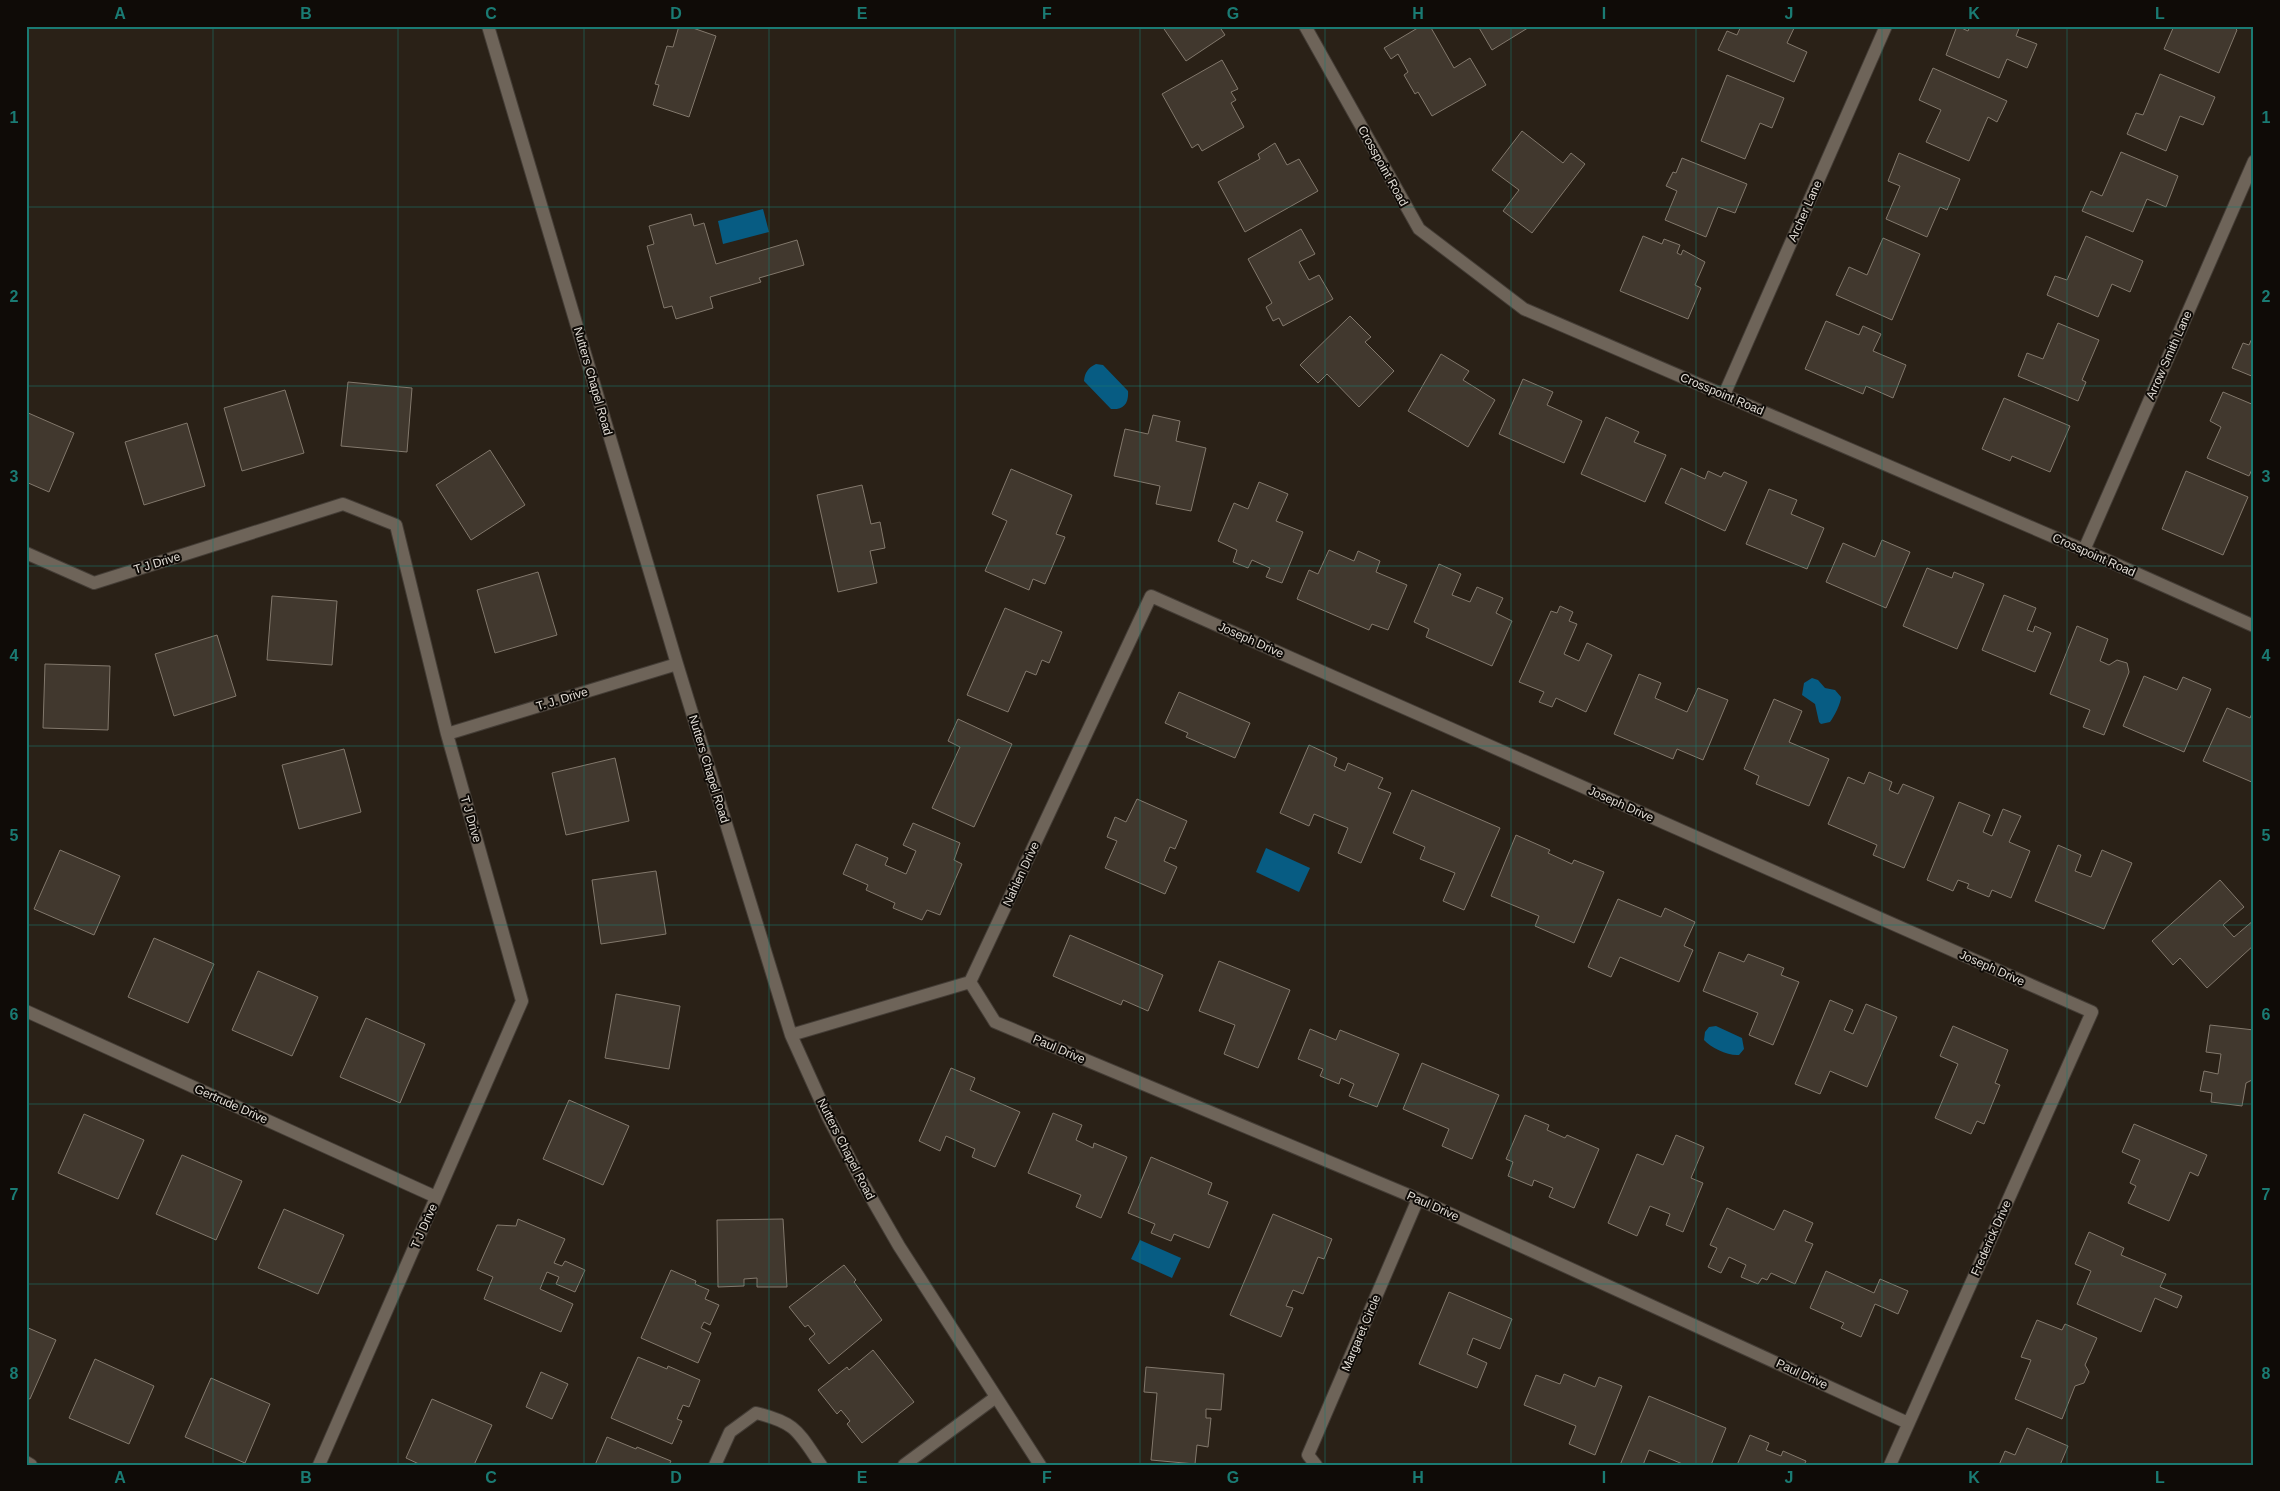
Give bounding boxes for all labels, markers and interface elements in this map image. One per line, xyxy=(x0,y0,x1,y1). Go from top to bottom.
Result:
text: A xyxy=(114,5,126,22)
text: B xyxy=(300,5,312,22)
text: C xyxy=(485,5,497,22)
text: D xyxy=(670,5,682,22)
text: E xyxy=(857,5,868,22)
text: F xyxy=(1042,5,1052,22)
text: G xyxy=(1227,5,1239,22)
text: H xyxy=(1412,5,1424,22)
text: I xyxy=(1602,5,1606,22)
text: J xyxy=(1785,5,1793,22)
text: K xyxy=(1968,5,1980,22)
text: L xyxy=(2155,5,2165,22)
text: 1 xyxy=(10,109,19,126)
text: 1 xyxy=(2262,109,2271,126)
street label: Crosspoint Road xyxy=(1355,124,1411,208)
street label: Archer Lane xyxy=(1785,178,1825,244)
text: 2 xyxy=(10,288,19,305)
text: 2 xyxy=(2262,288,2271,305)
street label: Arrow Smith Lane xyxy=(2143,308,2195,401)
street label: Nutters Chapel Road xyxy=(571,325,615,437)
street label: Crosspoint Road xyxy=(1678,370,1766,418)
text: 3 xyxy=(10,468,19,485)
text: 3 xyxy=(2262,468,2271,485)
street label: Crosspoint Road xyxy=(2050,530,2138,580)
street label: T J Drive xyxy=(132,549,182,577)
street label: Joseph Drive xyxy=(1216,619,1286,661)
text: 4 xyxy=(10,647,19,664)
text: 4 xyxy=(2262,647,2271,664)
street label: T. J. Drive xyxy=(534,684,590,713)
street label: Nutters Chapel Road xyxy=(686,713,732,825)
street label: Joseph Drive xyxy=(1586,783,1656,825)
street label: T J Drive xyxy=(458,794,484,844)
text: 5 xyxy=(10,827,19,844)
text: 5 xyxy=(2262,827,2271,844)
street label: Nahlen Drive xyxy=(1000,839,1042,908)
street label: Joseph Drive xyxy=(1957,947,2027,989)
text: 6 xyxy=(10,1006,19,1023)
text: 6 xyxy=(2262,1006,2271,1023)
street label: Paul Drive xyxy=(1031,1032,1088,1066)
street label: Gertrude Drive xyxy=(192,1082,270,1127)
street label: Nutters Chapel Road xyxy=(814,1096,878,1202)
text: 7 xyxy=(10,1186,19,1203)
text: 7 xyxy=(2262,1186,2271,1203)
street label: Paul Drive xyxy=(1405,1188,1461,1224)
street label: Frederick Drive xyxy=(1968,1198,2014,1278)
street label: T J Drive xyxy=(408,1201,440,1251)
street label: Margaret Circle xyxy=(1339,1292,1384,1373)
street label: Paul Drive xyxy=(1774,1356,1830,1392)
text: 8 xyxy=(10,1365,19,1382)
text: 8 xyxy=(2262,1365,2271,1382)
text: A xyxy=(114,1469,126,1486)
text: B xyxy=(300,1469,312,1486)
text: C xyxy=(485,1469,497,1486)
text: D xyxy=(670,1469,682,1486)
text: E xyxy=(857,1469,868,1486)
text: F xyxy=(1042,1469,1052,1486)
text: G xyxy=(1227,1469,1239,1486)
text: H xyxy=(1412,1469,1424,1486)
text: I xyxy=(1602,1469,1606,1486)
text: J xyxy=(1785,1469,1793,1486)
text: K xyxy=(1968,1469,1980,1486)
text: L xyxy=(2155,1469,2165,1486)

